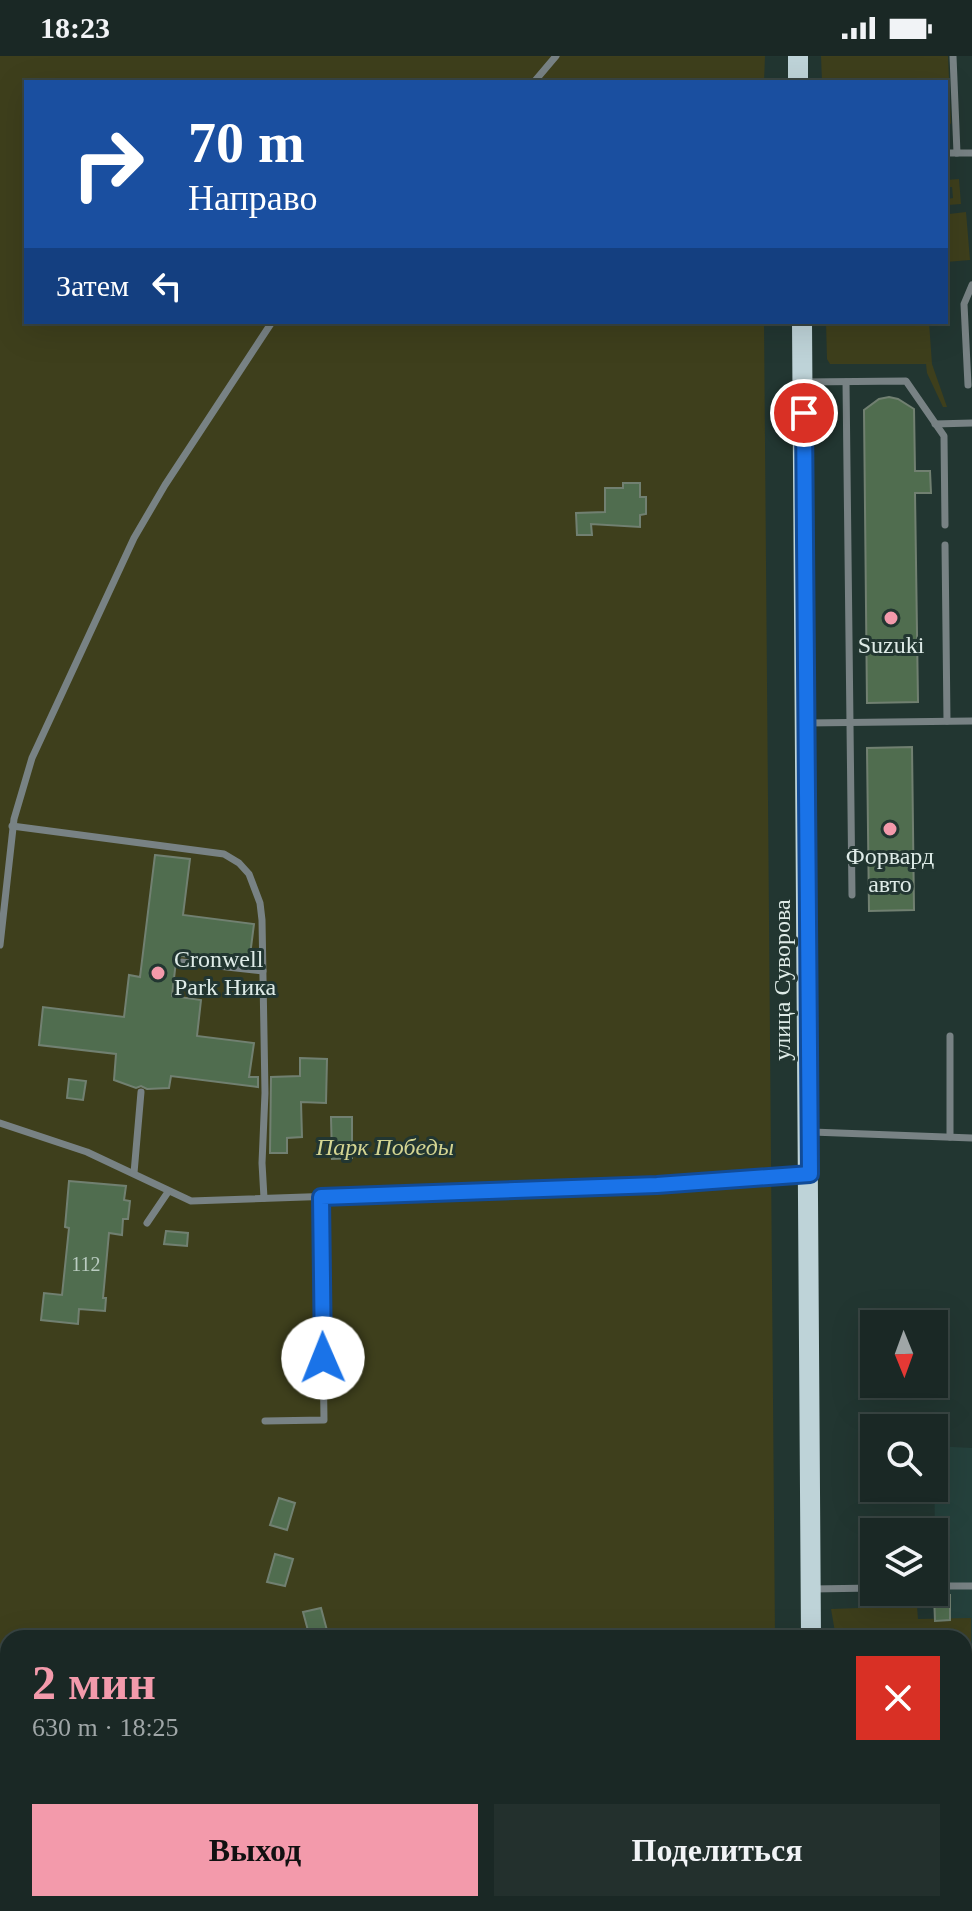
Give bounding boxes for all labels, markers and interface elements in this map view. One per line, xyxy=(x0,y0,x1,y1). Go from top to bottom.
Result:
text: 18:23 xyxy=(40,11,110,44)
icon: right xyxy=(56,112,160,216)
text: 70 m xyxy=(188,112,305,174)
text: Направо xyxy=(188,178,318,218)
icon: left xyxy=(145,264,189,308)
text: Затем xyxy=(56,269,129,302)
pin xyxy=(770,379,838,447)
icon: arrive xyxy=(782,391,826,435)
marker: Suzuki xyxy=(882,609,900,627)
place label: Suzuki xyxy=(858,632,925,658)
marker: Форвард авто xyxy=(881,820,899,838)
place label: Форвард авто xyxy=(846,843,934,897)
street label: улица Суворова xyxy=(769,899,795,1061)
place label: Cronwell Park Ника xyxy=(174,946,276,1000)
marker: Cronwell Park Ника xyxy=(149,964,167,982)
park label: Парк Победы xyxy=(315,1134,454,1160)
house number: 112 xyxy=(71,1253,101,1275)
north arrow xyxy=(860,1310,948,1398)
map controls xyxy=(860,1310,948,1606)
position arrow xyxy=(281,1316,365,1400)
button: search xyxy=(860,1414,948,1502)
button: layers xyxy=(860,1518,948,1606)
text: 2 мин xyxy=(32,1656,156,1709)
button: close xyxy=(856,1656,940,1740)
text: 630 m · 18:25 xyxy=(32,1713,179,1742)
button: Выход xyxy=(32,1804,478,1896)
button: Поделиться xyxy=(494,1804,940,1896)

